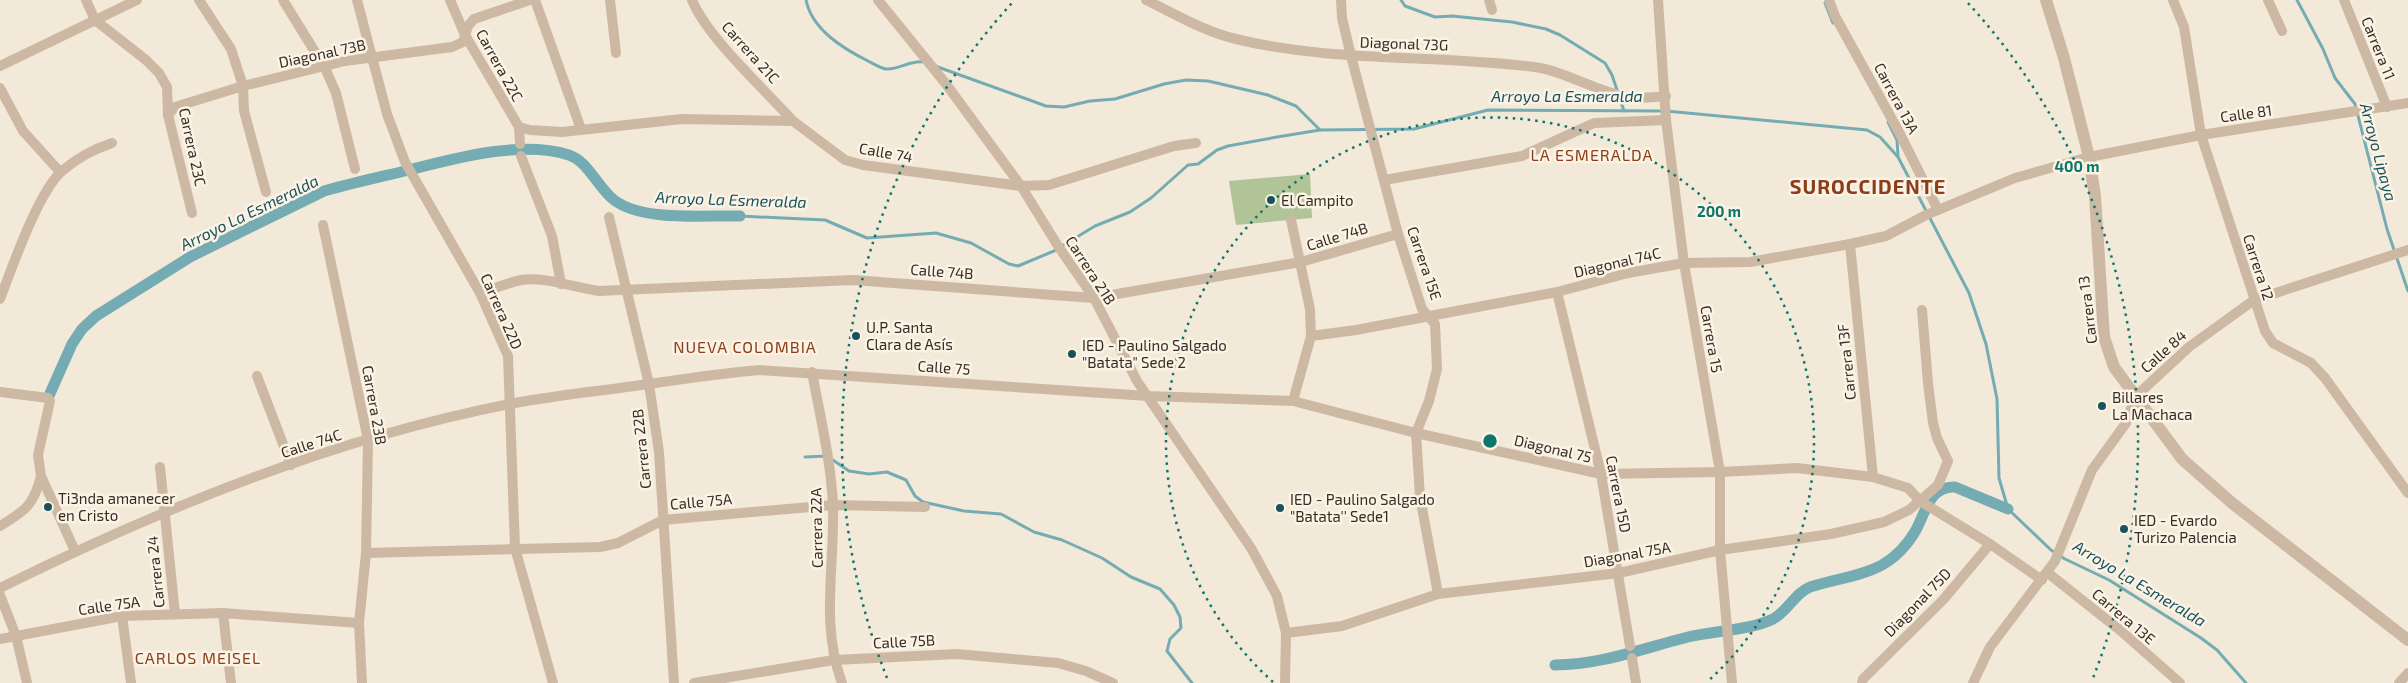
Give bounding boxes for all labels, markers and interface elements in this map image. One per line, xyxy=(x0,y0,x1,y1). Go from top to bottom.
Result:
street label: Carrera 11 xyxy=(2358,14,2400,82)
street label: Carrera 21C xyxy=(718,17,784,87)
street label: Carrera 22C xyxy=(473,26,527,105)
street label: Diagonal 73G xyxy=(1359,32,1449,54)
street label: Diagonal 73B xyxy=(277,35,367,71)
street label: Carrera 13A xyxy=(1871,59,1924,137)
water label: Arroyo La Esmeralda xyxy=(1490,86,1643,106)
street label: Calle 81 xyxy=(2219,100,2273,126)
water label: Arroyo Lipaya xyxy=(2356,100,2401,203)
street label: Carrera 23C xyxy=(176,106,210,188)
street label: Calle 74 xyxy=(858,138,914,166)
district label: LA ESMERALDA xyxy=(1531,145,1653,164)
text: 400 m xyxy=(2055,157,2099,175)
water label: Arroyo La Esmeralda xyxy=(176,170,322,255)
district label: SUROCCIDENTE xyxy=(1790,174,1946,198)
water label: Arroyo La Esmeralda xyxy=(654,187,807,212)
place label: El Campito xyxy=(1281,191,1353,209)
marker: El Campito xyxy=(1265,194,1277,206)
text: 200 m xyxy=(1697,202,1741,220)
street label: Calle 74B xyxy=(1304,218,1370,254)
street label: Carrera 15E xyxy=(1404,224,1446,302)
street label: Carrera 21B xyxy=(1062,232,1120,308)
street label: Carrera 12 xyxy=(2240,232,2278,302)
street label: Diagonal 74C xyxy=(1572,243,1663,281)
street label: Calle 74B xyxy=(910,260,974,282)
street label: Carrera 22D xyxy=(477,270,527,352)
street label: Carrera 13 xyxy=(2074,275,2100,345)
street label: Carrera 15 xyxy=(1697,304,1727,374)
place label: U.P. Santa Clara de Asís xyxy=(866,318,953,353)
street label: Carrera 13F xyxy=(1833,323,1859,401)
street label: Calle 84 xyxy=(2136,326,2190,376)
marker: U.P. Santa Clara de Asís xyxy=(850,330,862,342)
place label: IED - Paulino Salgado "Batata" Sede 2 xyxy=(1082,336,1227,371)
district label: NUEVA COLOMBIA xyxy=(673,337,817,356)
marker: IED - Paulino Salgado "Batata" Sede 2 xyxy=(1066,348,1078,360)
street label: Calle 75 xyxy=(917,356,971,378)
street label: Carrera 23B xyxy=(359,364,391,446)
place label: Billares La Machaca xyxy=(2112,388,2193,423)
marker: Billares La Machaca xyxy=(2096,400,2108,412)
street label: Carrera 22B xyxy=(628,408,654,490)
street label: Calle 74C xyxy=(278,425,344,461)
street label: Diagonal 75 xyxy=(1513,430,1593,466)
centre of rings xyxy=(1481,432,1499,450)
street label: Carrera 15D xyxy=(1603,454,1635,534)
street label: Carrera 22A xyxy=(806,487,826,568)
place label: Ti3nda amanecer en Cristo xyxy=(58,489,175,524)
street label: Calle 75A xyxy=(669,489,733,513)
place label: IED - Paulino Salgado "Batata'' Sede1 xyxy=(1290,490,1435,525)
marker: Ti3nda amanecer en Cristo xyxy=(42,501,54,513)
marker: IED - Paulino Salgado "Batata'' Sede1 xyxy=(1274,502,1286,514)
place label: IED - Evardo Turizo Palencia xyxy=(2134,511,2237,546)
marker: IED - Evardo Turizo Palencia xyxy=(2118,523,2130,535)
street label: Carrera 24 xyxy=(142,535,168,609)
water label: Arroyo La Esmeralda xyxy=(2069,535,2210,631)
street label: Diagonal 75A xyxy=(1582,537,1673,571)
street label: Diagonal 75D xyxy=(1880,564,1954,640)
street label: Carrera 13E xyxy=(2089,584,2159,648)
street label: Calle 75A xyxy=(77,592,142,618)
street label: Calle 75B xyxy=(873,630,935,652)
district label: CARLOS MEISEL xyxy=(135,648,261,667)

